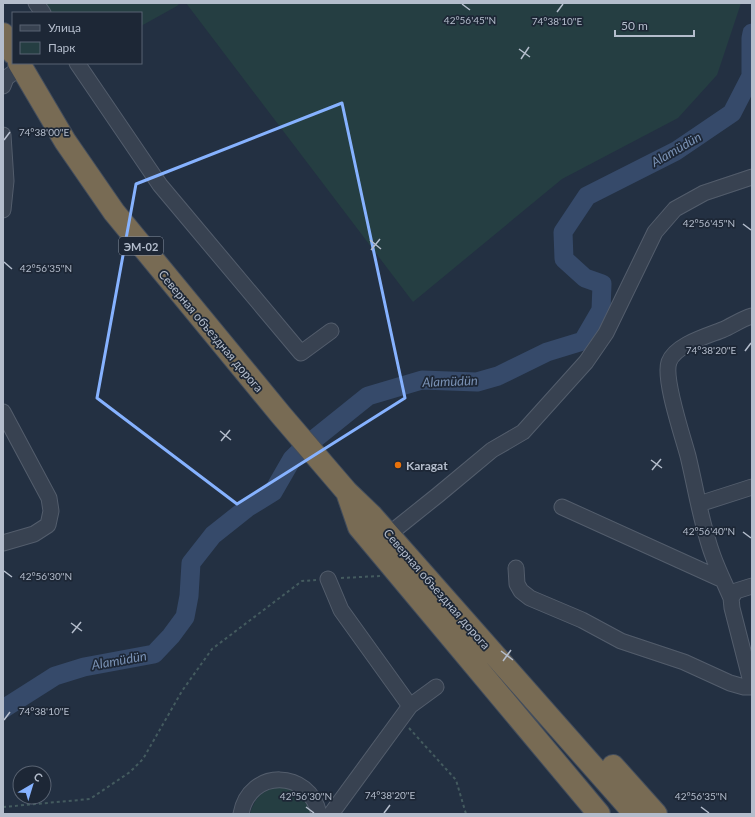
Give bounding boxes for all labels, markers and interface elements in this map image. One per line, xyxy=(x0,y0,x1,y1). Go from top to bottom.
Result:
legend xyxy=(12,12,142,64)
scale bar xyxy=(615,12,694,38)
text: 42°56'45"N xyxy=(444,14,496,26)
text: 74°38'10"E xyxy=(532,15,582,27)
text: 50 m xyxy=(621,18,648,33)
text: Улица xyxy=(48,20,81,35)
text: Парк xyxy=(48,40,76,55)
text: 74°38'00"E xyxy=(19,126,69,138)
water label: Alamüdün xyxy=(647,128,704,170)
text: 42°56'45"N xyxy=(683,217,735,229)
road number: ЭМ-02 xyxy=(119,237,163,255)
text: 42°56'35"N xyxy=(20,262,72,274)
street label: Северная объездная дорога xyxy=(155,267,267,395)
text: 74°38'20"E xyxy=(686,344,736,356)
water label: Alamüdün xyxy=(421,372,478,390)
place label: Karagat xyxy=(406,458,448,473)
marker: Karagat xyxy=(393,460,403,470)
text: 42°56'40"N xyxy=(683,525,735,537)
street label: Северная объездная дорога xyxy=(381,526,493,652)
text: 42°56'30"N xyxy=(20,570,72,582)
water label: Alamüdün xyxy=(89,647,148,673)
text: 74°38'10"E xyxy=(19,705,69,717)
north arrow xyxy=(12,765,52,805)
text: С xyxy=(32,769,46,785)
text: 74°38'20"E xyxy=(365,789,415,801)
text: 42°56'30"N xyxy=(280,790,332,802)
text: 42°56'35"N xyxy=(675,790,727,802)

